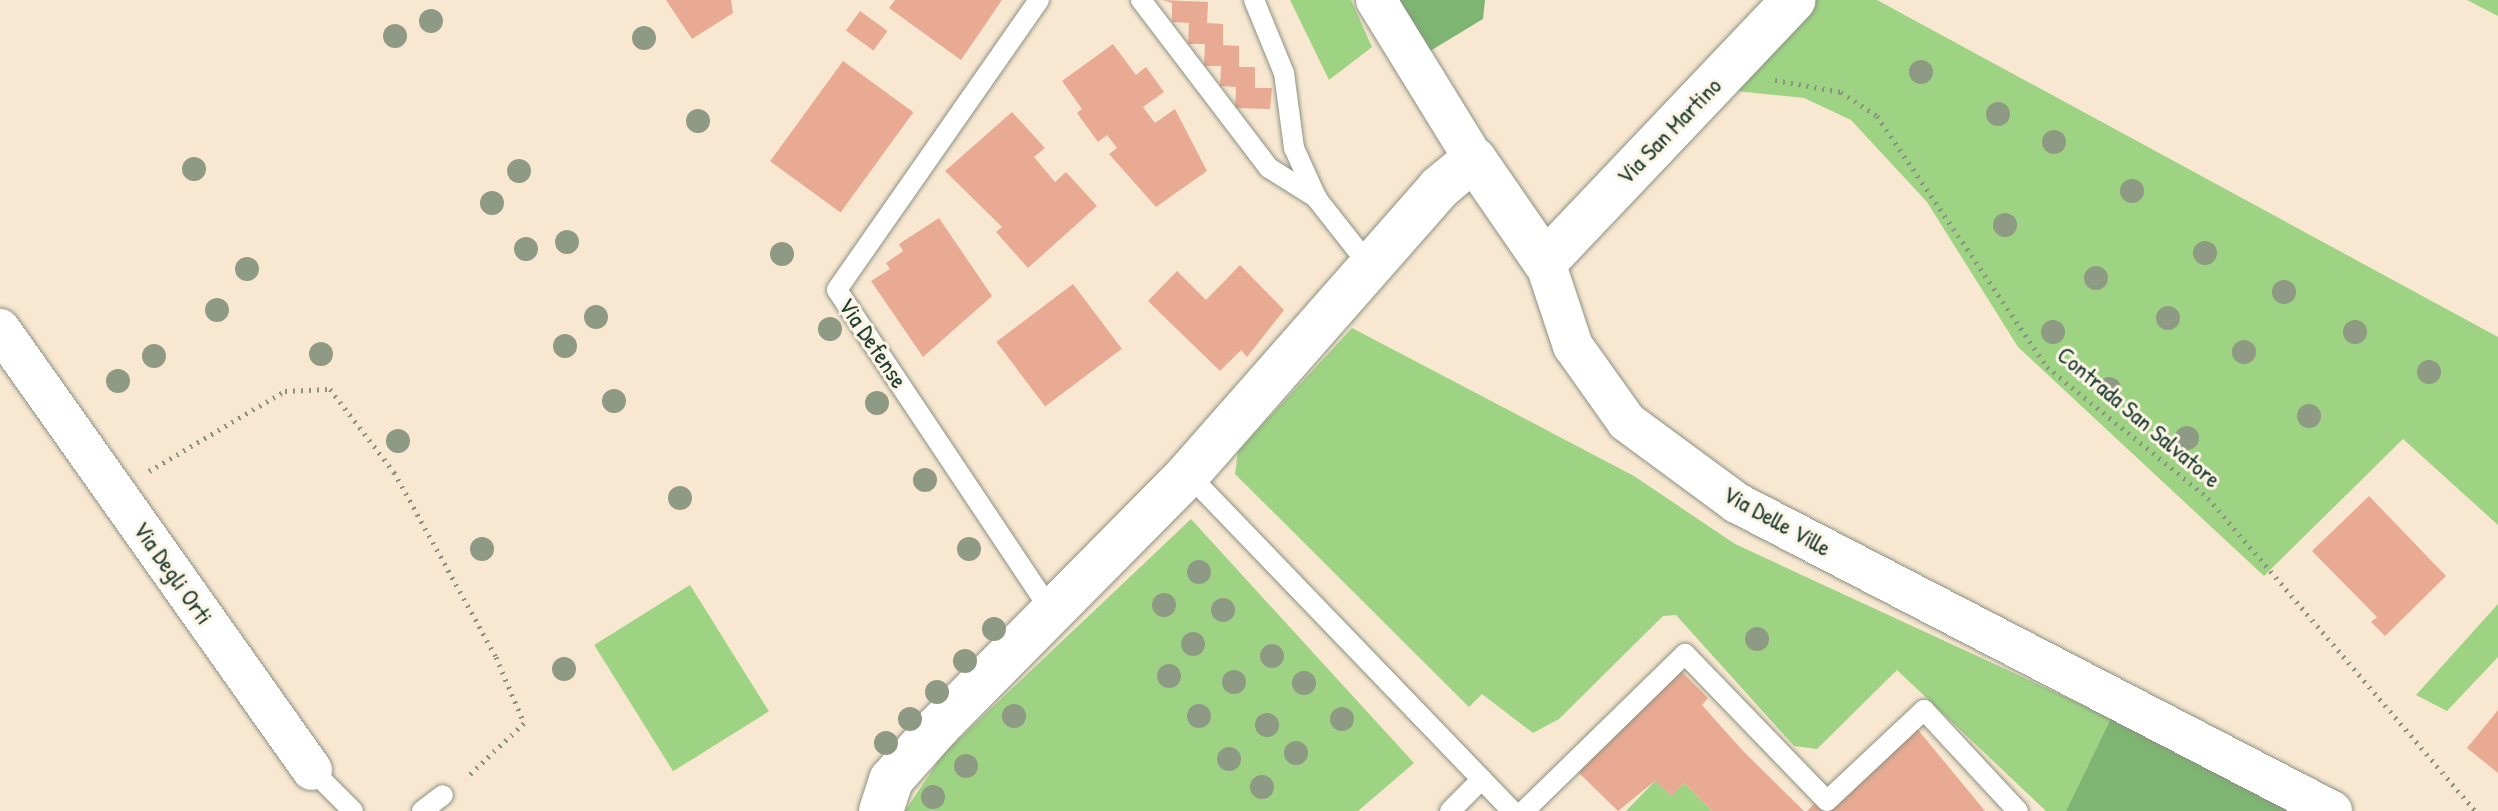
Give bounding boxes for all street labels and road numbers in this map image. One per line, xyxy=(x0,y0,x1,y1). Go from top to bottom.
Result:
street label: Via San Martino xyxy=(1611,71,1727,191)
street label: Via Defense xyxy=(832,292,914,394)
street label: Contrada San Salvatore xyxy=(2052,340,2226,494)
street label: Via Delle Ville xyxy=(1718,480,1836,562)
street label: Via Degli Orti xyxy=(127,516,219,630)

